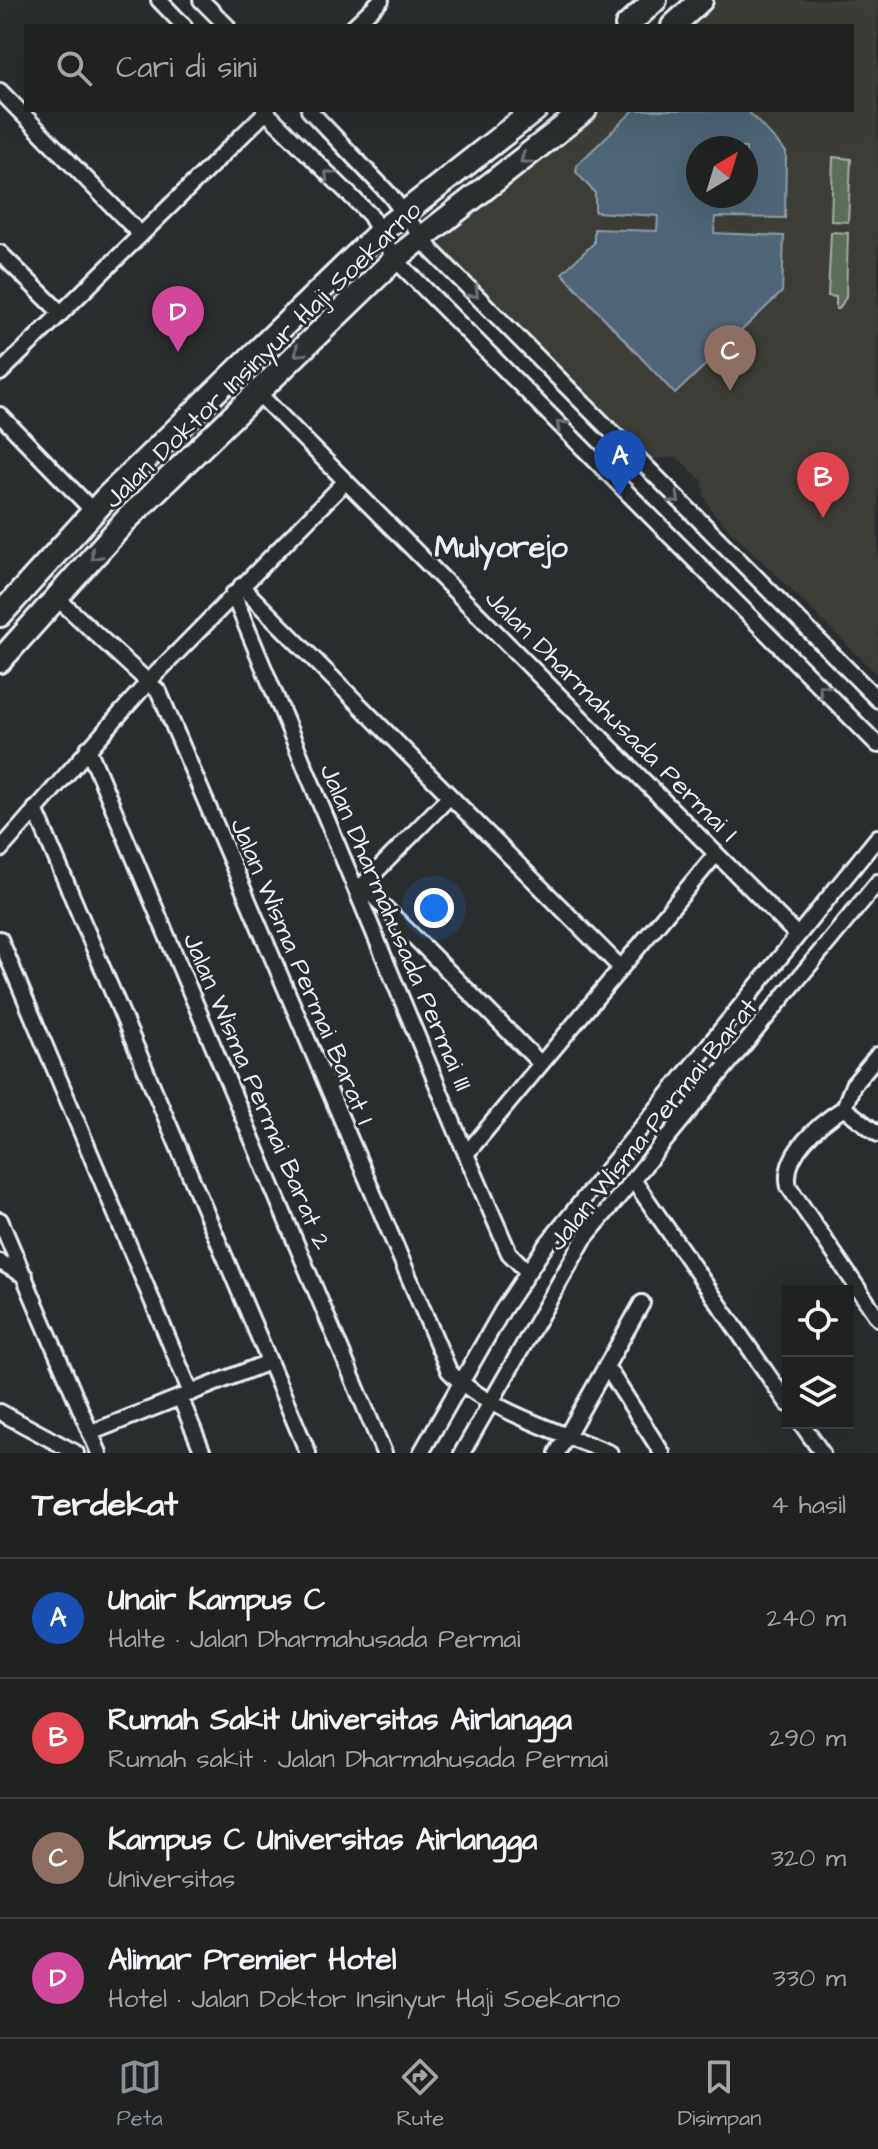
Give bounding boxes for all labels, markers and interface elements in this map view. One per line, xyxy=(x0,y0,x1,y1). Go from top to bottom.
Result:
search box xyxy=(24,24,854,112)
icon: search xyxy=(52,46,96,90)
text: Cari di sini xyxy=(116,47,257,89)
north arrow xyxy=(686,136,758,208)
one-way arrow xyxy=(519,150,533,164)
one-way arrow xyxy=(324,170,338,184)
street label: Jalan Doktor Insinyur Haji Soekarno xyxy=(97,194,427,514)
one-way arrow xyxy=(464,284,479,298)
pin: D xyxy=(152,286,204,352)
pin: C xyxy=(704,325,756,391)
one-way arrow xyxy=(294,343,308,358)
one-way arrow xyxy=(556,420,570,435)
pin: A xyxy=(594,430,646,496)
pin: B xyxy=(797,452,849,518)
one-way arrow xyxy=(666,490,680,504)
district label: Mulyorejo xyxy=(434,527,568,571)
one-way arrow xyxy=(90,546,105,561)
street label: Jalan Dharmahusada Permai I xyxy=(477,581,746,850)
one-way arrow xyxy=(818,684,832,698)
street label: Jalan Dharmahusada Permai III xyxy=(311,758,481,1097)
street label: Jalan Wisma Permai Barat I xyxy=(221,812,383,1130)
your location xyxy=(414,888,454,928)
street label: Jalan Wisma Permai Barat 2 xyxy=(174,927,340,1255)
street label: Jalan Wisma Permai Barat xyxy=(539,990,766,1259)
map controls xyxy=(782,1285,854,1429)
button: locate xyxy=(782,1285,854,1357)
button: layers xyxy=(782,1357,854,1429)
text: Terdekat xyxy=(32,1481,178,1529)
text: 4 hasil xyxy=(771,1487,846,1523)
text: Unair Kampus C xyxy=(108,1579,325,1621)
text: A xyxy=(50,1600,66,1636)
text: 240 m xyxy=(766,1600,846,1636)
text: Halte · Jalan Dharmahusada Permai xyxy=(108,1621,520,1657)
text: Rumah Sakit Universitas Airlangga xyxy=(108,1699,572,1741)
text: B xyxy=(49,1720,67,1756)
text: 290 m xyxy=(769,1720,846,1756)
text: Rumah sakit · Jalan Dharmahusada Permai xyxy=(108,1741,608,1777)
text: Kampus C Universitas Airlangga xyxy=(108,1819,537,1861)
text: C xyxy=(49,1840,67,1876)
text: 320 m xyxy=(771,1840,846,1876)
text: Universitas xyxy=(108,1861,235,1897)
text: Alimar Premier Hotel xyxy=(108,1939,396,1981)
text: D xyxy=(50,1960,66,1996)
text: 330 m xyxy=(772,1960,846,1996)
text: Hotel · Jalan Doktor Insinyur Haji Soekarno xyxy=(108,1981,620,2017)
tab: Peta xyxy=(117,2055,163,2134)
tab: Rute xyxy=(396,2055,444,2134)
tab: Disimpan xyxy=(678,2055,761,2134)

